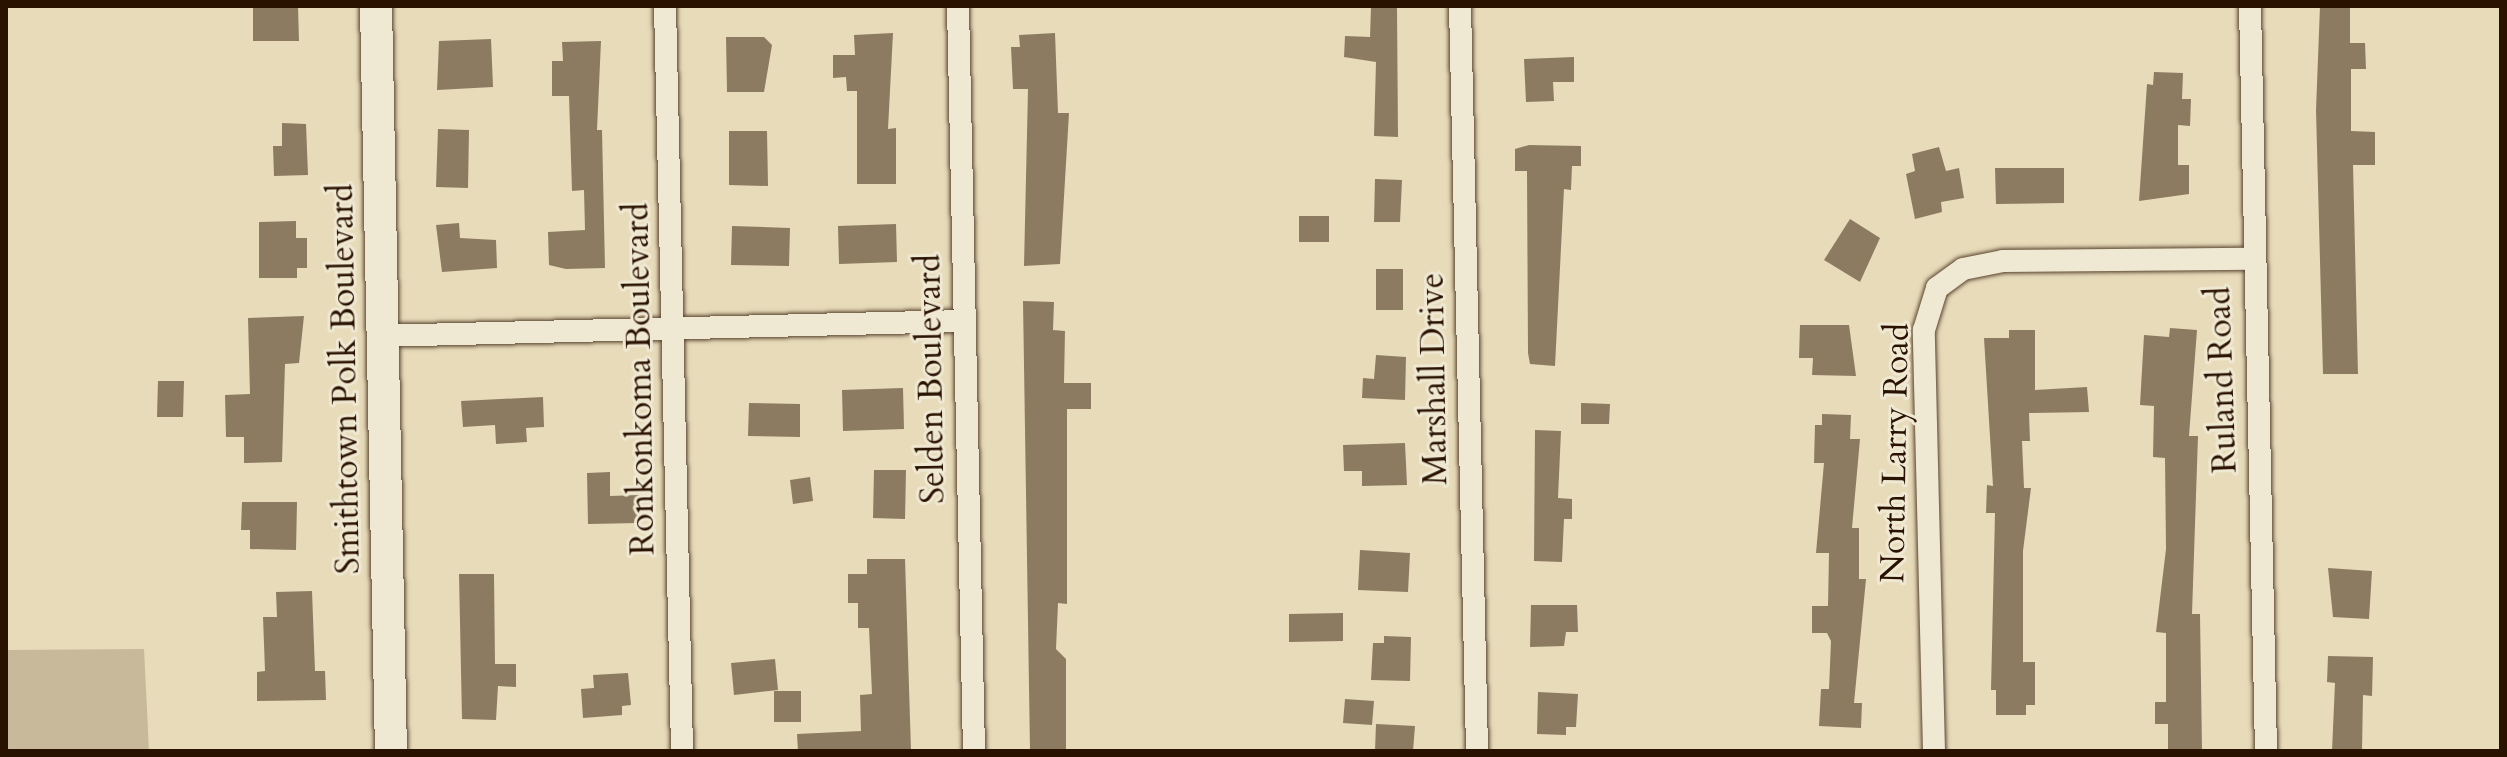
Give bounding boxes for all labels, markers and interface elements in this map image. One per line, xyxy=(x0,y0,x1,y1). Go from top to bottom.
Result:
street label: Smithtown Polk Boulevard xyxy=(321,183,369,575)
street label: Ronkonkoma Boulevard xyxy=(617,202,663,556)
street label: Selden Boulevard xyxy=(908,254,954,504)
street label: Marshall Drive xyxy=(1412,272,1456,486)
street label: Ruland Road xyxy=(2198,286,2246,474)
street label: North Larry Road xyxy=(1872,323,1918,583)

